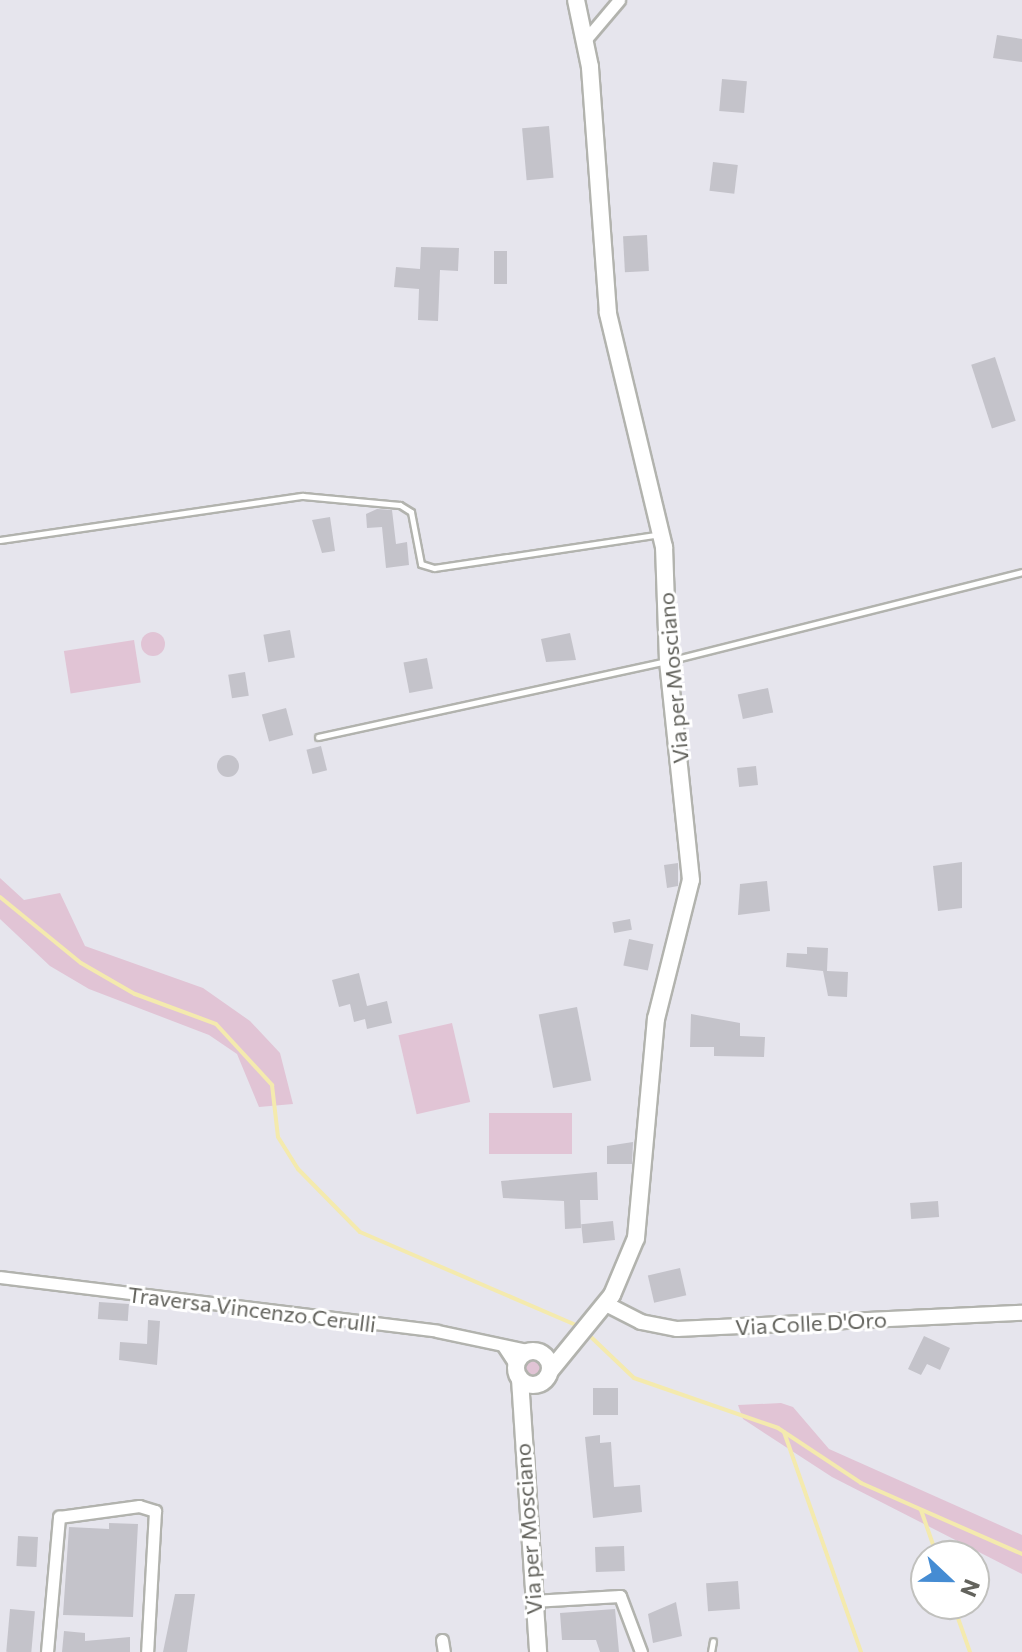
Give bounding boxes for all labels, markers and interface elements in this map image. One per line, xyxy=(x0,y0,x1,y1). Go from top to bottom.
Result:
street label: Via per Mosciano xyxy=(652,591,694,765)
street label: Traversa Vincenzo Cerulli xyxy=(126,1281,378,1337)
street label: Via Colle D'Oro xyxy=(734,1306,888,1340)
street label: Via per Mosciano xyxy=(509,1442,547,1616)
north arrow xyxy=(910,1540,990,1620)
text: N xyxy=(955,1576,986,1601)

